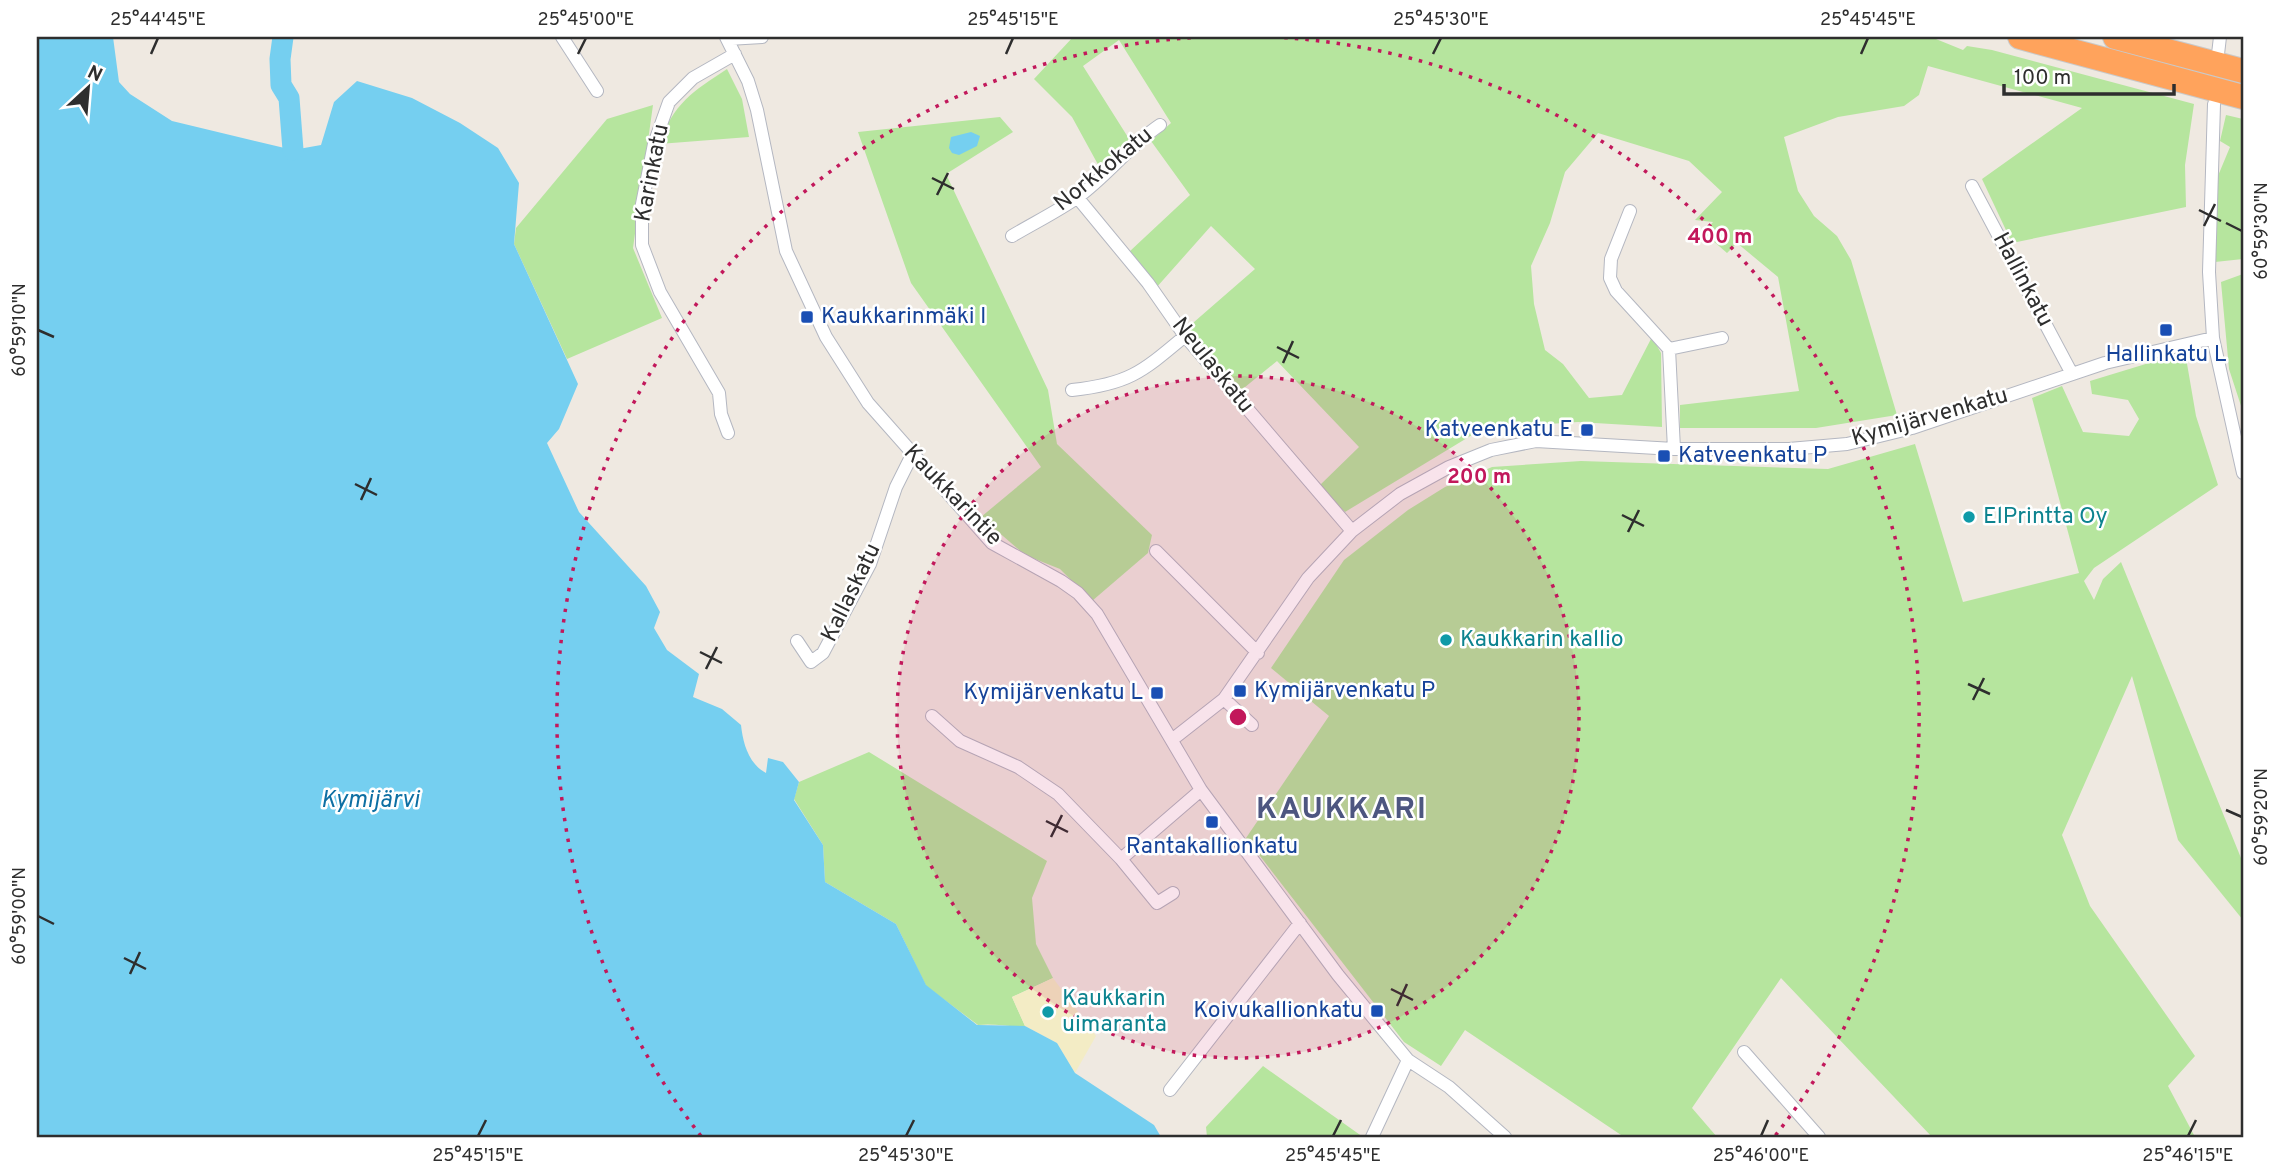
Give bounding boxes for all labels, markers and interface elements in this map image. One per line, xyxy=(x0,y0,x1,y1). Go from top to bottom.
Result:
text: 25°44'45"E xyxy=(110,9,206,32)
text: 25°45'00"E xyxy=(538,9,634,32)
text: 25°45'15"E xyxy=(967,9,1059,32)
text: 25°45'30"E xyxy=(1393,9,1489,32)
text: 25°45'45"E xyxy=(1820,9,1916,32)
north arrow xyxy=(52,52,122,122)
scale bar xyxy=(2004,52,2173,96)
text: N xyxy=(83,61,106,88)
text: 100 m xyxy=(2014,65,2071,92)
street label: Karinkatu xyxy=(629,121,677,225)
street label: Norkkokatu xyxy=(1049,121,1159,219)
text: 60°59'30"N xyxy=(2251,182,2274,280)
text: 400 m xyxy=(1688,224,1752,251)
street label: Hallinkatu xyxy=(1985,228,2059,332)
text: 60°59'10"N xyxy=(9,283,32,377)
place label: Kaukkarinmäki I xyxy=(821,303,987,332)
marker: Kaukkarinmäki I xyxy=(799,309,815,325)
street label: Neulaskatu xyxy=(1165,312,1259,420)
marker: Hallinkatu L xyxy=(2158,322,2174,338)
place label: Hallinkatu L xyxy=(2105,341,2227,370)
street label: Kymijärvenkatu xyxy=(1848,382,2012,454)
place label: Katveenkatu E xyxy=(1424,416,1573,445)
marker: Katveenkatu E xyxy=(1579,422,1595,438)
street label: Kaukkarintie xyxy=(896,439,1008,553)
place label: Katveenkatu P xyxy=(1678,442,1827,471)
marker: Katveenkatu P xyxy=(1656,448,1672,464)
text: 200 m xyxy=(1447,464,1511,491)
place label: ElPrintta Oy xyxy=(1983,503,2108,532)
marker: ElPrintta Oy xyxy=(1961,509,1977,525)
street label: Kallaskatu xyxy=(816,539,888,647)
place label: Kaukkarin kallio xyxy=(1460,626,1624,655)
marker: Kaukkarin kallio xyxy=(1438,632,1454,648)
place label: Kymijärvenkatu P xyxy=(1254,677,1435,706)
place label: Kymijärvenkatu L xyxy=(963,679,1143,708)
marker: Kymijärvenkatu P xyxy=(1232,683,1248,699)
marker: Kymijärvenkatu L xyxy=(1149,685,1165,701)
centre of rings xyxy=(1226,705,1250,729)
text: 60°59'20"N xyxy=(2251,768,2274,866)
water label: Kymijärvi xyxy=(321,786,420,816)
district label: KAUKKARI xyxy=(1256,792,1428,829)
marker: Rantakallionkatu xyxy=(1204,814,1220,830)
place label: Rantakallionkatu xyxy=(1126,833,1298,862)
text: 60°59'00"N xyxy=(9,867,32,965)
place label: Kaukkarin uimaranta xyxy=(1062,985,1167,1040)
place label: Koivukallionkatu xyxy=(1193,997,1363,1026)
marker: Koivukallionkatu xyxy=(1369,1003,1385,1019)
marker: Kaukkarin uimaranta xyxy=(1040,1004,1056,1020)
text: 25°45'15"E xyxy=(432,1145,524,1168)
text: 25°45'30"E xyxy=(858,1145,954,1168)
text: 25°45'45"E xyxy=(1285,1145,1381,1168)
text: 25°46'00"E xyxy=(1713,1145,1809,1168)
text: 25°46'15"E xyxy=(2142,1145,2234,1168)

